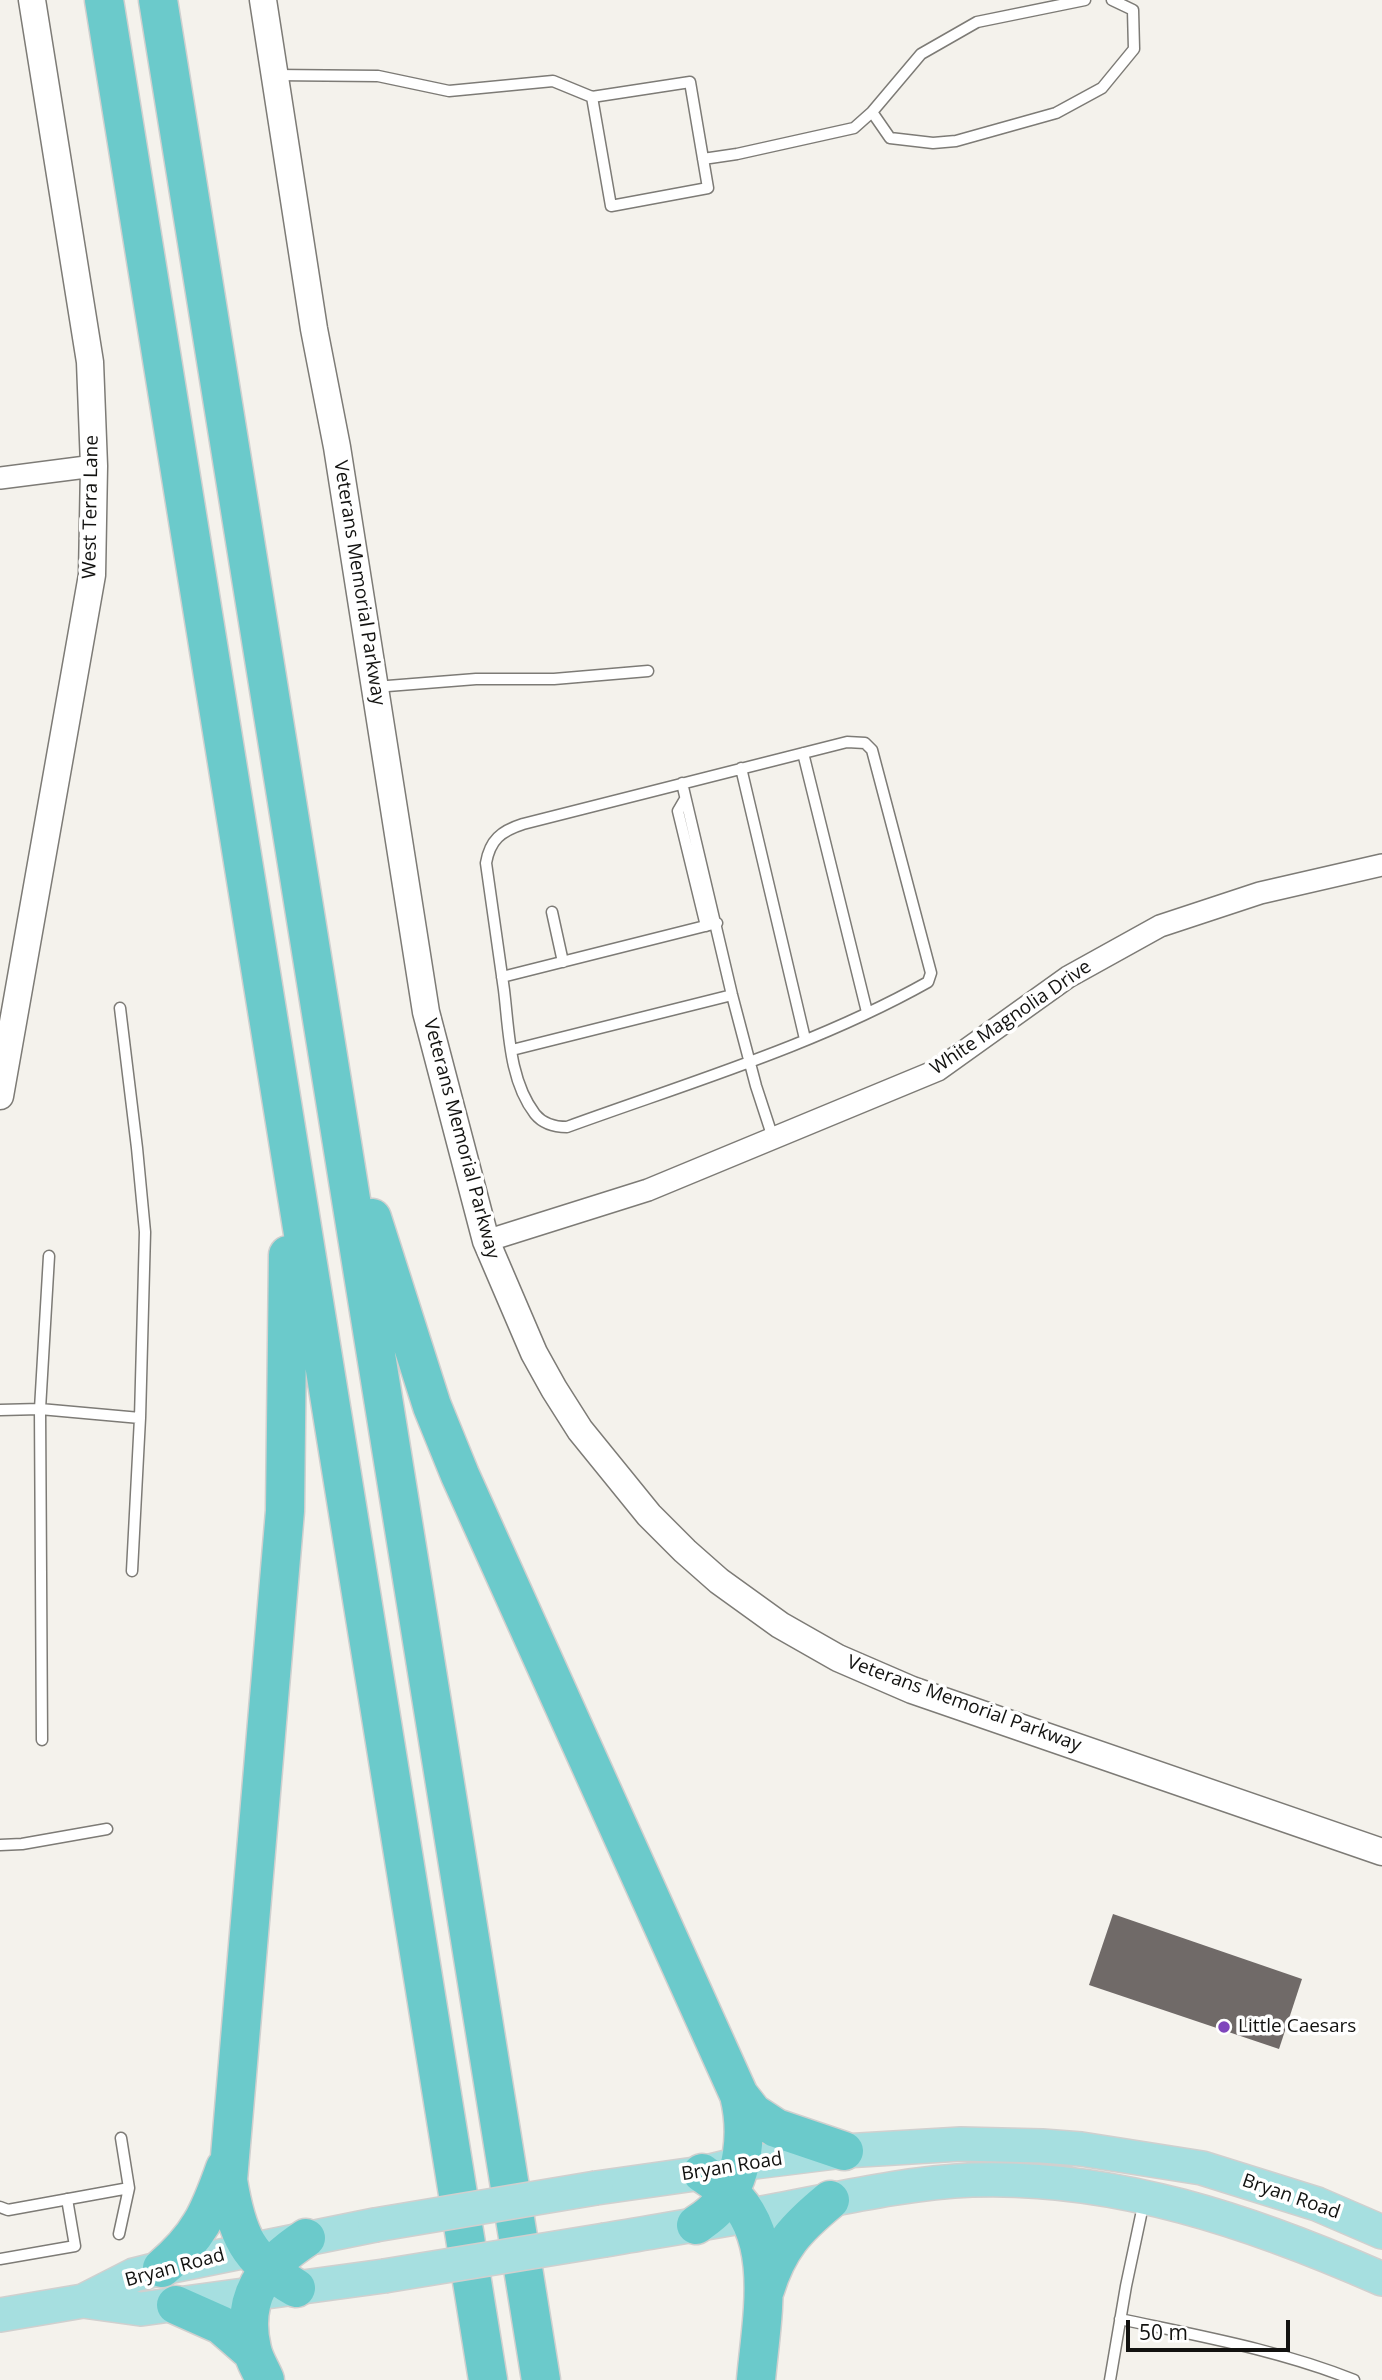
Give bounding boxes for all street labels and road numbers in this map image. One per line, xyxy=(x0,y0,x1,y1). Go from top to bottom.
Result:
street label: West Terra Lane xyxy=(78,435,104,579)
street label: Veterans Memorial Parkway xyxy=(328,459,390,707)
street label: White Magnolia Drive xyxy=(926,956,1096,1080)
street label: Veterans Memorial Parkway xyxy=(418,1016,504,1262)
street label: Veterans Memorial Parkway xyxy=(844,1651,1084,1757)
street label: Bryan Road xyxy=(680,2148,784,2186)
street label: Bryan Road xyxy=(1239,2170,1343,2224)
street label: Bryan Road xyxy=(123,2244,227,2292)

